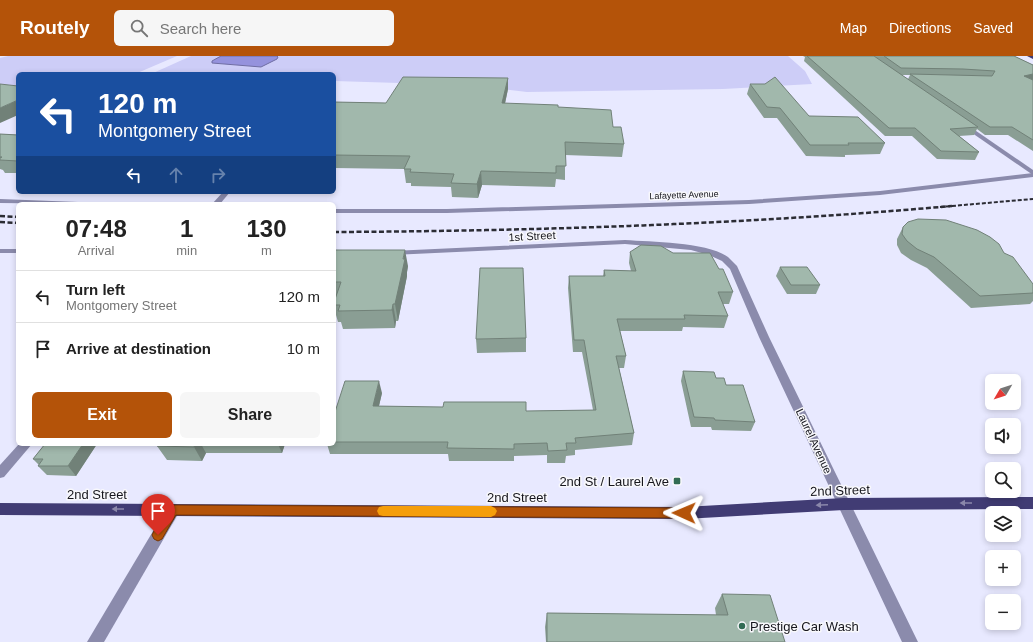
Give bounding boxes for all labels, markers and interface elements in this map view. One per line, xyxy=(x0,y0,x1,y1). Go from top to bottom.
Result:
search box xyxy=(114,10,394,46)
text: Routely xyxy=(20,17,90,38)
icon: search xyxy=(128,17,150,39)
text: Search here xyxy=(160,20,241,37)
text: Map xyxy=(840,20,867,36)
text: Directions xyxy=(889,20,951,36)
text: Saved xyxy=(973,20,1013,36)
icon: left xyxy=(32,88,84,140)
text: 120 m xyxy=(98,88,177,119)
text: Montgomery Street xyxy=(98,121,251,141)
icon: left xyxy=(123,164,145,186)
icon: ahead xyxy=(165,164,187,186)
icon: right xyxy=(207,164,229,186)
street label: Lafayette Avenue xyxy=(649,189,719,201)
text: 07:48 xyxy=(65,215,127,242)
text: 1 xyxy=(180,215,193,242)
text: 130 xyxy=(247,215,287,242)
street label: 1st Street xyxy=(508,229,556,243)
text: Arrival xyxy=(78,243,115,258)
text: min xyxy=(176,243,197,258)
text: m xyxy=(261,243,272,258)
text: Turn left xyxy=(66,281,125,298)
icon: left xyxy=(32,286,54,308)
text: 120 m xyxy=(278,288,320,305)
text: Montgomery Street xyxy=(66,298,177,313)
icon: arrive xyxy=(32,338,54,360)
text: Arrive at destination xyxy=(66,340,211,357)
text: 10 m xyxy=(287,340,320,357)
north arrow xyxy=(985,374,1021,410)
map controls xyxy=(985,374,1021,630)
button: Exit xyxy=(32,392,172,438)
button: Share xyxy=(180,392,320,438)
street label: Laurel Avenue xyxy=(794,407,834,475)
button: sound xyxy=(985,418,1021,454)
button: search xyxy=(985,462,1021,498)
place label: 2nd St / Laurel Ave xyxy=(559,474,669,489)
marker: 2nd St / Laurel Ave xyxy=(672,476,682,486)
street label: 2nd Street xyxy=(810,482,871,499)
street label: 2nd Street xyxy=(67,487,127,502)
street label: 2nd Street xyxy=(487,490,547,505)
position arrow xyxy=(663,492,705,534)
pin xyxy=(141,494,175,535)
icon: arrive xyxy=(147,500,169,522)
one-way arrow xyxy=(959,500,972,506)
one-way arrow xyxy=(816,502,828,509)
one-way arrow xyxy=(111,506,124,512)
button: layers xyxy=(985,506,1021,542)
button: + xyxy=(985,550,1021,586)
button: − xyxy=(985,594,1021,630)
place label: Prestige Car Wash xyxy=(750,619,859,634)
marker: Prestige Car Wash xyxy=(737,621,747,631)

